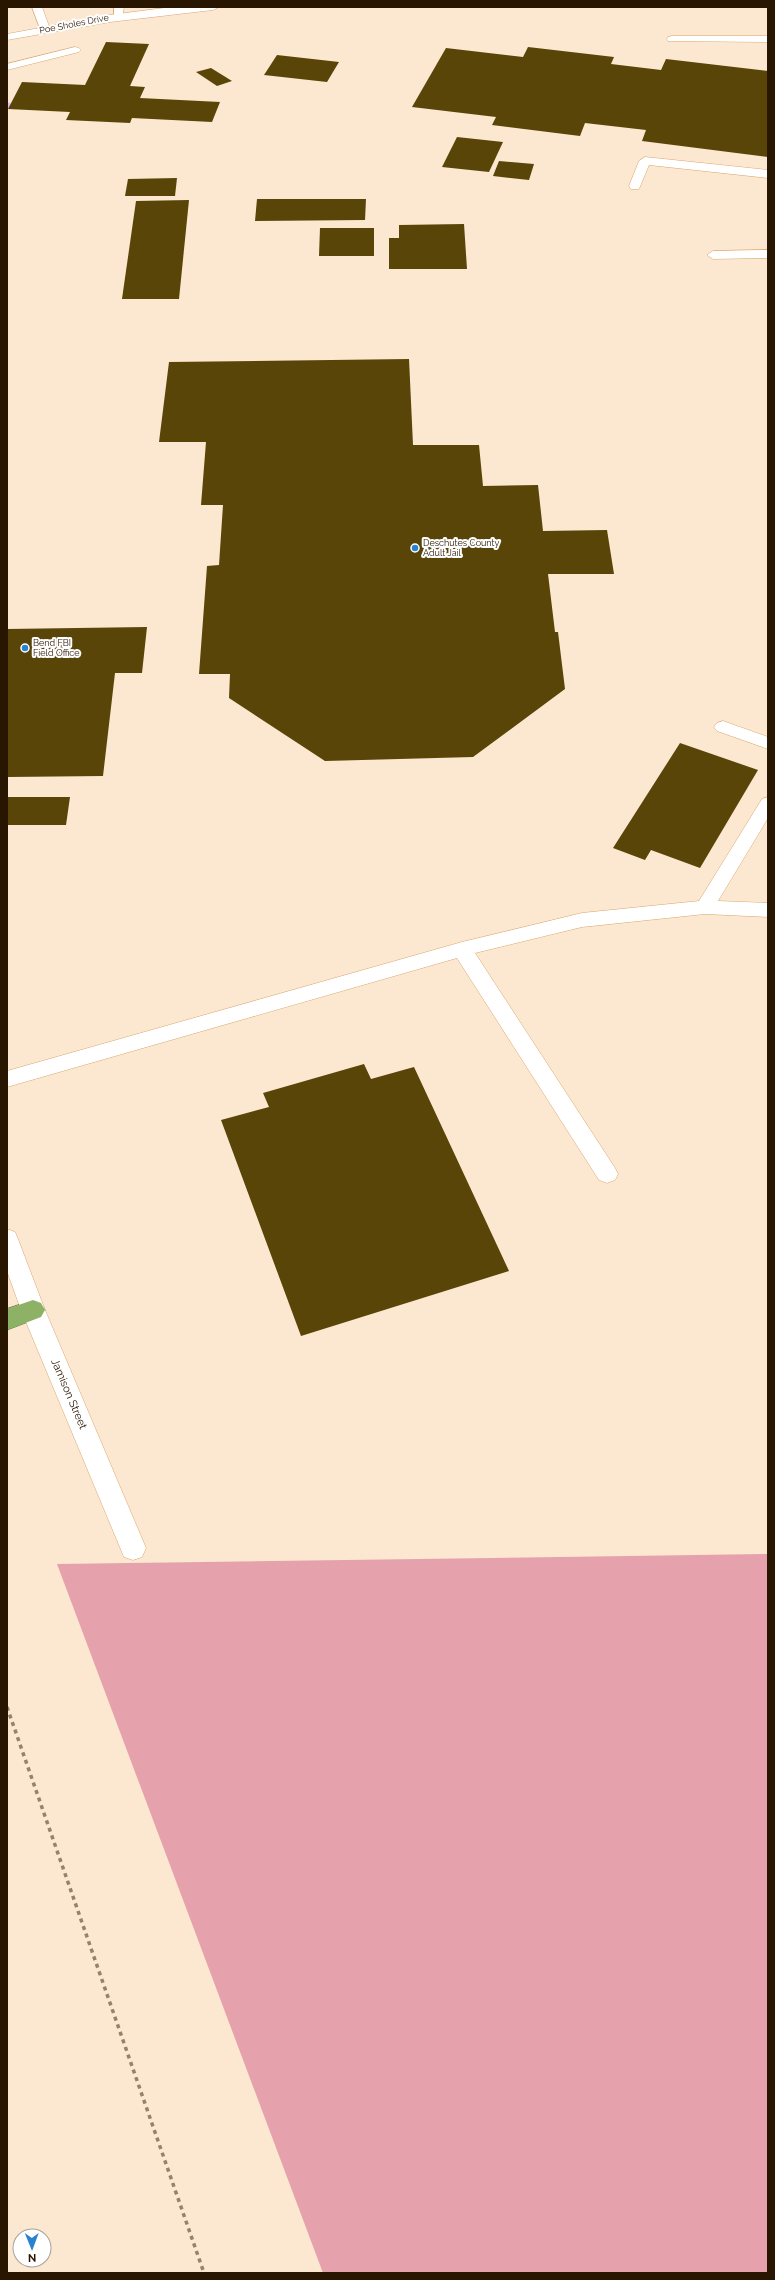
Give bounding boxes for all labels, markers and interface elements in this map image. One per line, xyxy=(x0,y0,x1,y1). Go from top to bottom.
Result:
street label: Poe Sholes Drive xyxy=(39,12,110,36)
place label: Deschutes County Adult Jail xyxy=(423,538,500,558)
marker: Deschutes County Adult Jail xyxy=(410,543,420,553)
place label: Bend FBI Field Office xyxy=(33,638,80,658)
marker: Bend FBI Field Office xyxy=(20,643,30,653)
street label: Jamison Street xyxy=(48,1357,90,1431)
north arrow xyxy=(12,2228,52,2268)
text: N xyxy=(28,2251,36,2264)

